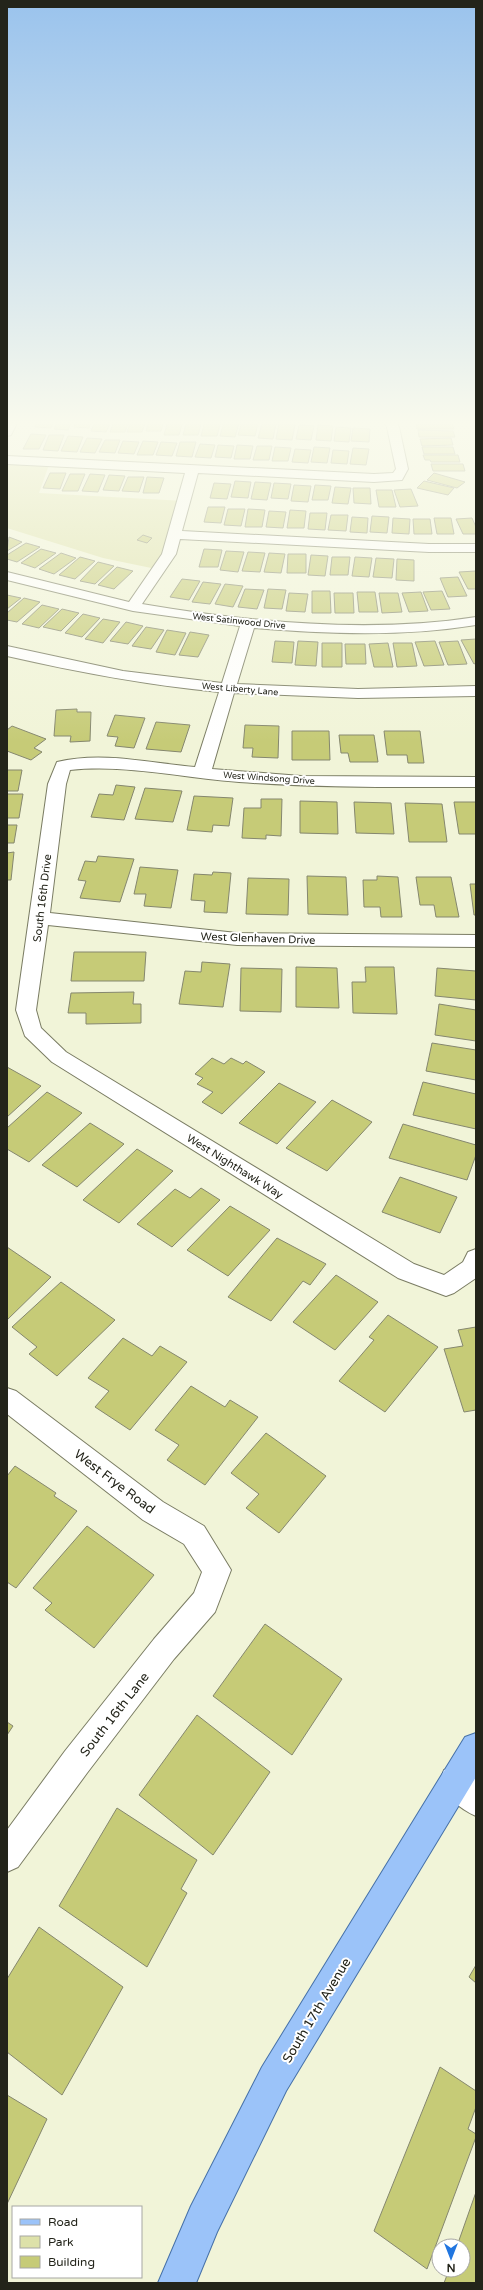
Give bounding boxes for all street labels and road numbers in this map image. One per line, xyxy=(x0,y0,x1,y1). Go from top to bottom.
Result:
street label: West Satinwood Drive xyxy=(192,611,286,632)
street label: West Liberty Lane xyxy=(201,681,279,698)
street label: West Windsong Drive xyxy=(223,770,315,787)
street label: South 16th Drive xyxy=(31,853,54,943)
street label: West Glenhaven Drive xyxy=(201,930,315,947)
street label: West Nighthawk Way xyxy=(184,1131,285,1201)
street label: West Frye Road xyxy=(71,1446,158,1517)
street label: South 16th Lane xyxy=(77,1669,153,1760)
street label: South 17th Avenue xyxy=(279,1955,354,2066)

